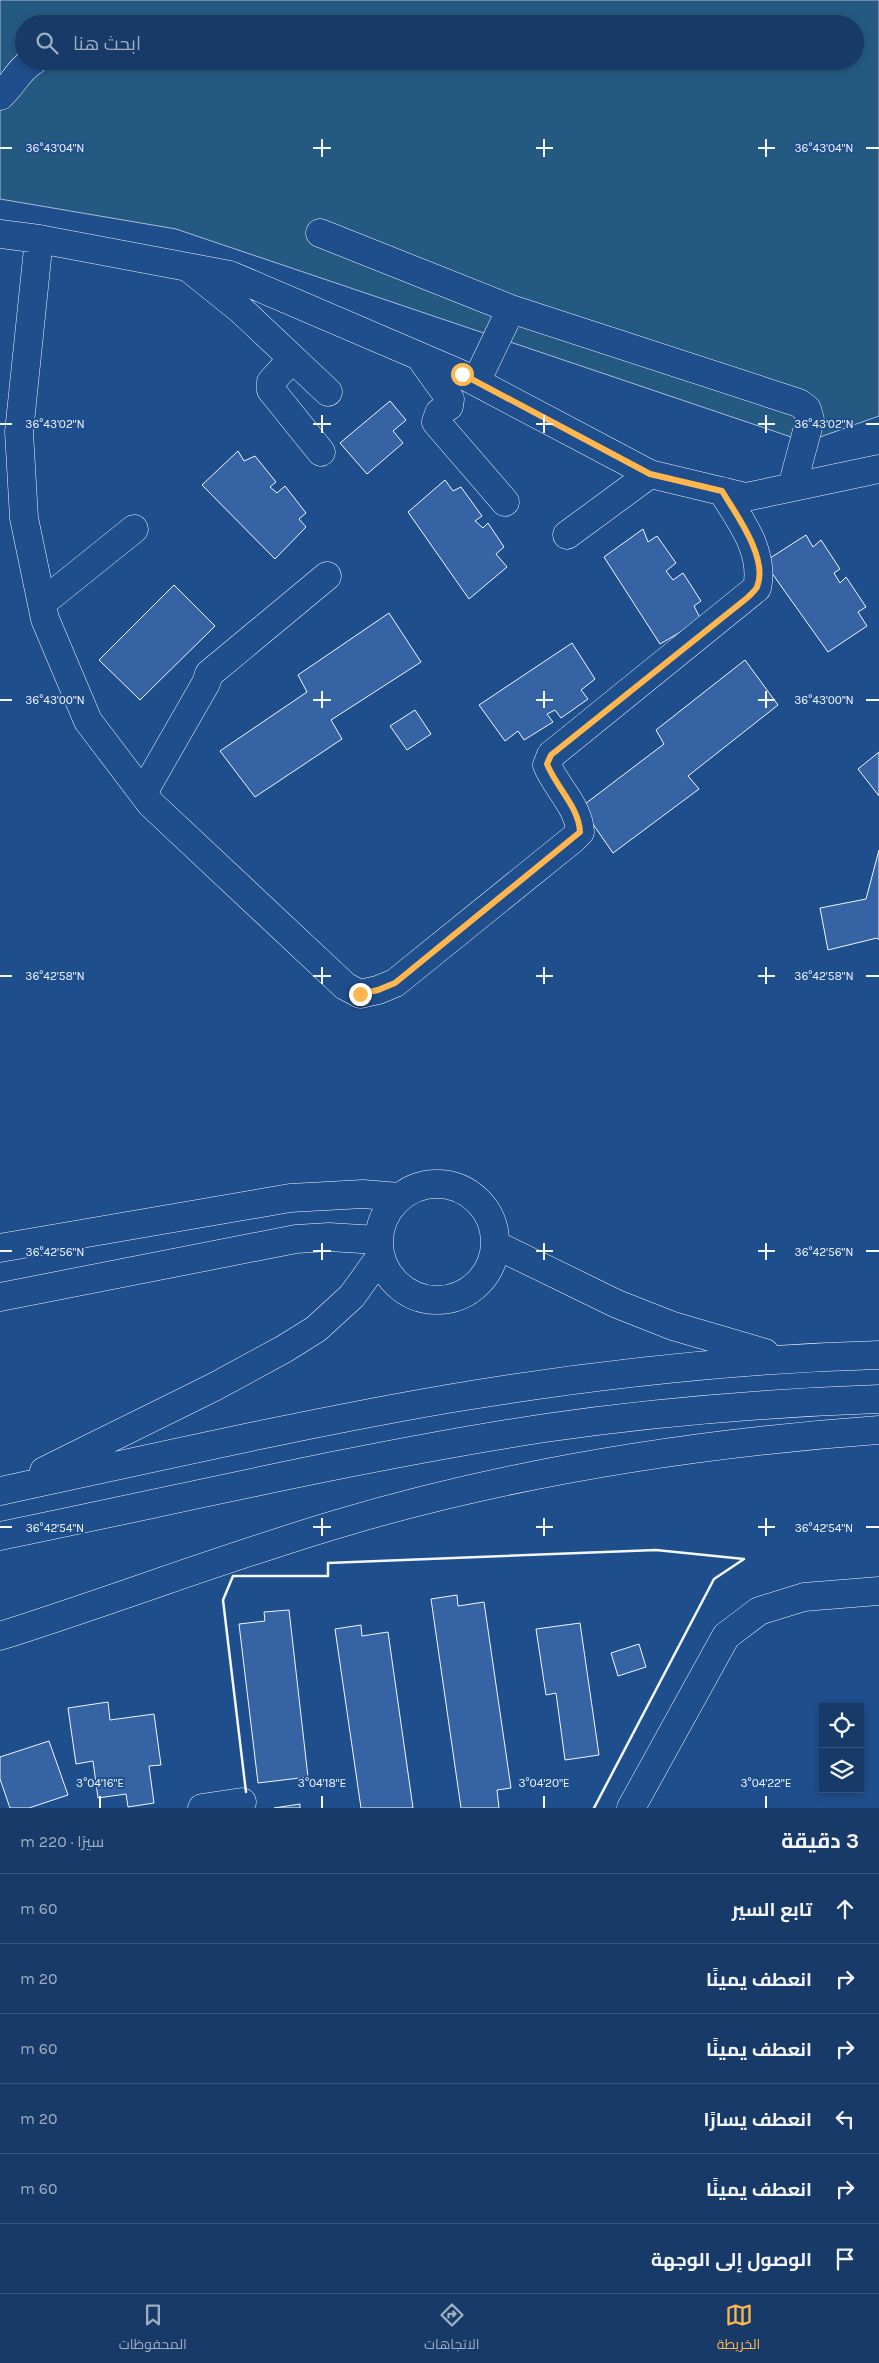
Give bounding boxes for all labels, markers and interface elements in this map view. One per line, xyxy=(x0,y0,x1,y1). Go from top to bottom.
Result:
search box xyxy=(15,15,864,70)
icon: search xyxy=(33,29,61,57)
text: ابحث هنا xyxy=(73,33,141,55)
text: 36°43'04"N xyxy=(25,141,85,155)
text: 36°43'04"N xyxy=(794,141,854,155)
route start xyxy=(451,363,474,386)
text: 36°43'02"N xyxy=(25,417,85,431)
text: 36°43'02"N xyxy=(794,417,854,431)
text: 36°43'00"N xyxy=(25,693,85,707)
text: 36°43'00"N xyxy=(794,693,854,707)
text: 36°42'58"N xyxy=(25,969,85,983)
text: 36°42'58"N xyxy=(794,969,854,983)
route end xyxy=(349,983,372,1006)
text: 36°42'56"N xyxy=(26,1245,84,1259)
text: 36°42'56"N xyxy=(795,1245,853,1259)
text: 36°42'54"N xyxy=(26,1521,84,1535)
text: 36°42'54"N xyxy=(795,1521,853,1535)
map controls xyxy=(819,1703,864,1793)
button: locate xyxy=(819,1703,864,1748)
button: layers xyxy=(819,1748,864,1793)
text: 3°04'16"E xyxy=(76,1776,124,1790)
text: 3°04'18"E xyxy=(298,1776,346,1790)
text: 3°04'20"E xyxy=(518,1776,570,1790)
text: 3°04'22"E xyxy=(741,1776,791,1790)
text: 3 دقيقة xyxy=(781,1829,859,1853)
text: سيرًا · 220 m xyxy=(20,1832,104,1851)
icon: ahead xyxy=(831,1895,859,1923)
text: 60 m xyxy=(20,1899,57,1918)
text: تابع السير xyxy=(732,1899,812,1921)
icon: right xyxy=(831,1965,859,1993)
text: 20 m xyxy=(20,1969,58,1988)
text: انعطف يمينًا xyxy=(706,1969,812,1991)
icon: right xyxy=(831,2035,859,2063)
text: 60 m xyxy=(20,2039,57,2058)
text: انعطف يمينًا xyxy=(706,2039,812,2061)
icon: left xyxy=(831,2105,859,2133)
text: 20 m xyxy=(20,2109,58,2128)
text: انعطف يسارًا xyxy=(704,2109,812,2131)
icon: right xyxy=(831,2175,859,2203)
text: 60 m xyxy=(20,2179,57,2198)
text: انعطف يمينًا xyxy=(706,2179,812,2201)
icon: arrive xyxy=(831,2245,859,2273)
text: الوصول إلى الوجهة xyxy=(651,2249,812,2271)
tab: المحفوظات xyxy=(119,2301,187,2357)
tab: الاتجاهات xyxy=(424,2301,479,2357)
tab: الخريطة xyxy=(717,2301,760,2357)

